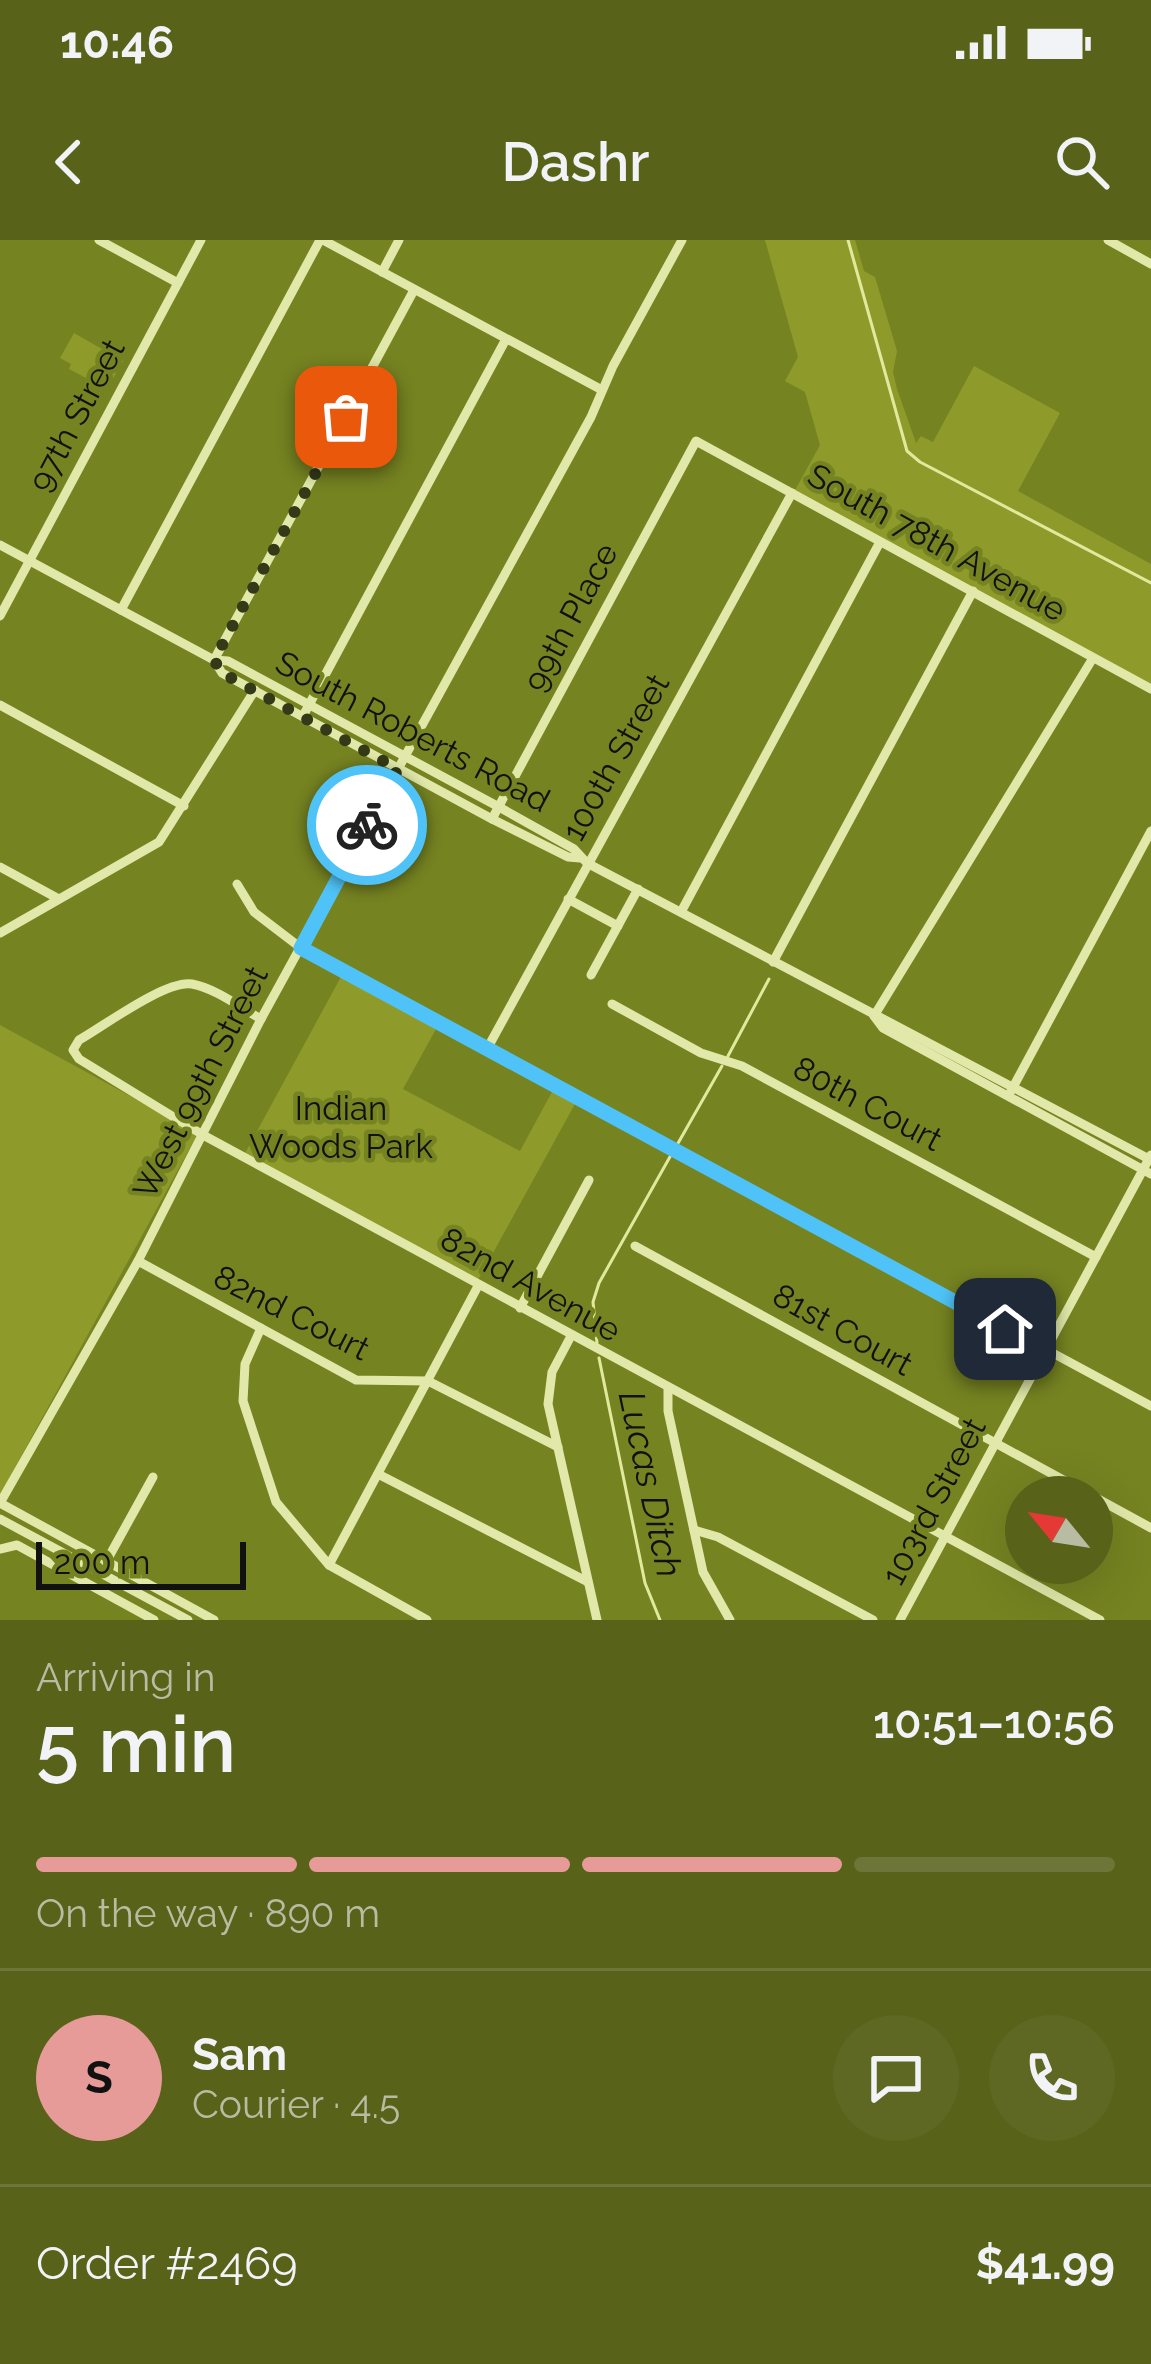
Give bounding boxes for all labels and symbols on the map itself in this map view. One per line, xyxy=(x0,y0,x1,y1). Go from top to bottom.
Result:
street label: 97th Street xyxy=(20,332,133,498)
pin xyxy=(295,366,397,468)
street label: South 78th Avenue xyxy=(801,455,1072,629)
street label: 99th Place xyxy=(515,536,626,698)
street label: South Roberts Road xyxy=(269,643,556,820)
street label: 100th Street xyxy=(554,667,677,847)
courier xyxy=(307,765,427,885)
street label: West 99th Street xyxy=(125,959,276,1205)
street label: 80th Court xyxy=(787,1048,949,1159)
park label: Indian Woods Park xyxy=(249,1089,433,1166)
street label: 82nd Avenue xyxy=(434,1219,628,1350)
street label: 82nd Court xyxy=(207,1257,376,1368)
street label: 81st Court xyxy=(766,1275,919,1384)
pin xyxy=(954,1278,1056,1380)
water label: Lucas Ditch xyxy=(611,1387,691,1581)
street label: 103rd Street xyxy=(873,1411,994,1591)
north arrow xyxy=(1005,1476,1113,1584)
scale bar xyxy=(36,1536,246,1589)

